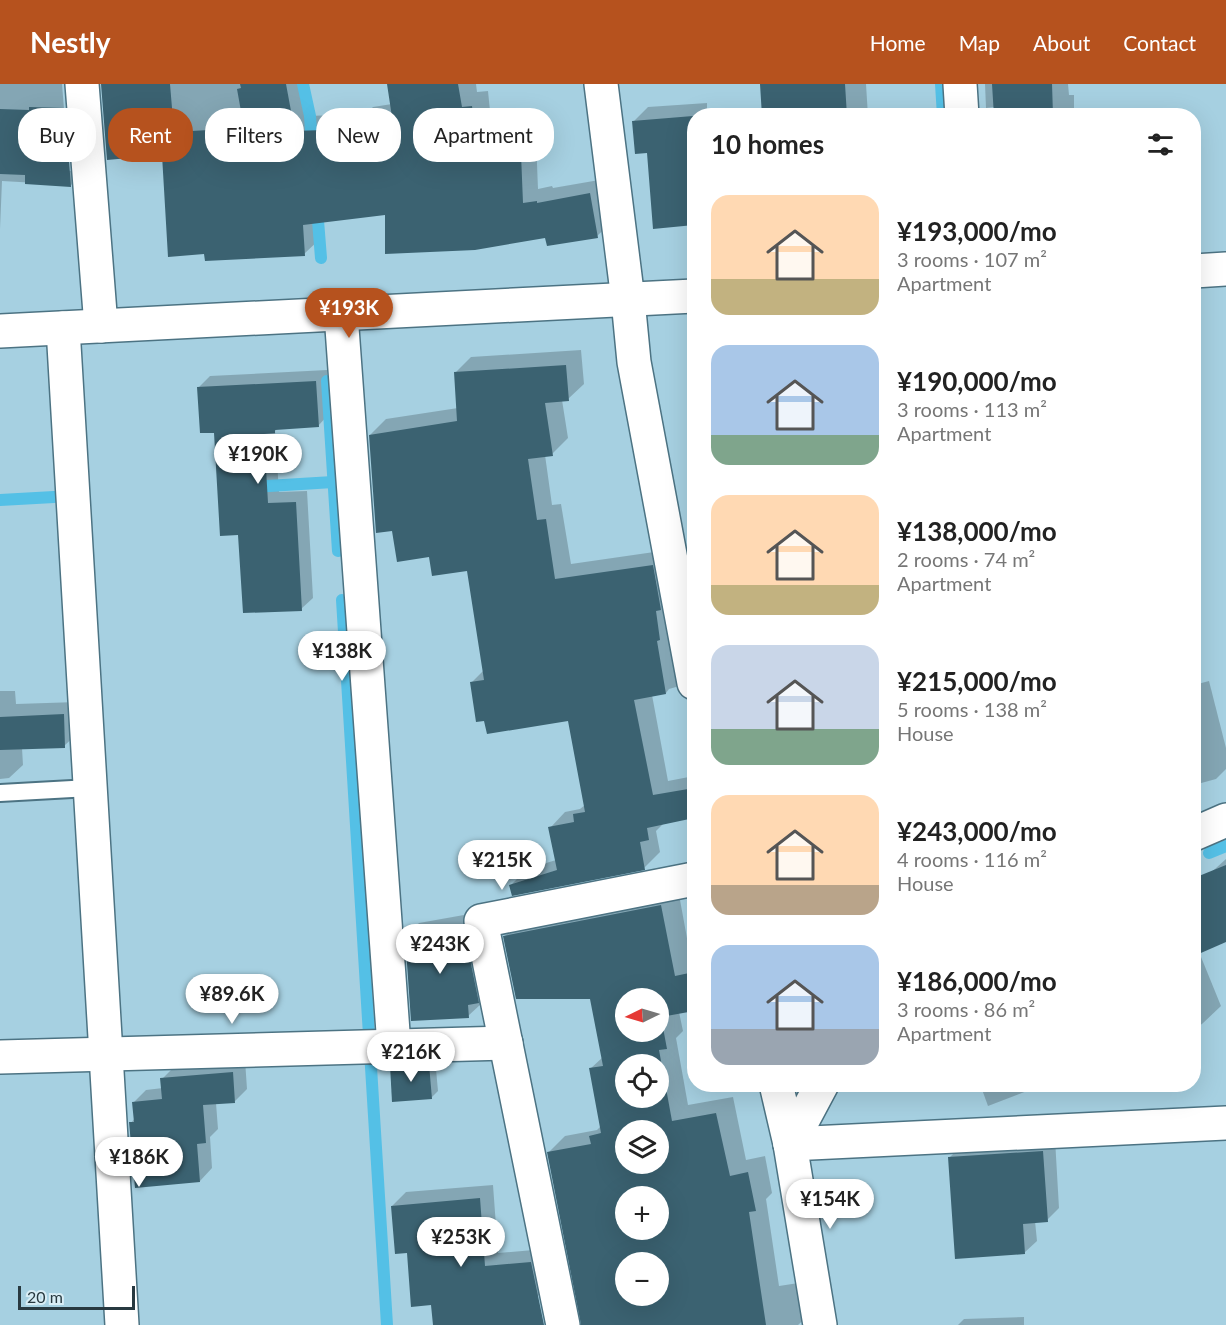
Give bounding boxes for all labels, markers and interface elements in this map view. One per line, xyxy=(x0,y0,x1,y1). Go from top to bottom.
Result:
text: Nestly xyxy=(30,25,111,59)
text: Home xyxy=(870,30,926,55)
text: Map xyxy=(959,30,1000,55)
text: About xyxy=(1033,30,1090,55)
text: Contact xyxy=(1123,30,1196,55)
chip: Buy xyxy=(18,108,96,162)
chip: Rent xyxy=(108,108,193,162)
chip: Filters xyxy=(205,108,304,162)
chip: New xyxy=(316,108,401,162)
chip: Apartment xyxy=(413,108,554,162)
text: 10 homes xyxy=(711,128,824,160)
icon: filters xyxy=(1144,128,1177,161)
text: ¥193,000/mo xyxy=(897,215,1057,247)
icon: home xyxy=(759,219,831,291)
text: 3 rooms · 107 m² xyxy=(897,247,1047,271)
text: Apartment xyxy=(897,271,991,295)
pin: ¥193K xyxy=(307,288,391,339)
text: ¥193K xyxy=(319,295,379,319)
text: ¥190,000/mo xyxy=(897,365,1057,397)
icon: home xyxy=(759,369,831,441)
text: 3 rooms · 113 m² xyxy=(897,397,1047,421)
text: Apartment xyxy=(897,421,991,445)
pin: ¥190K xyxy=(216,434,300,485)
text: ¥190K xyxy=(228,441,288,465)
text: ¥138,000/mo xyxy=(897,515,1057,547)
icon: home xyxy=(759,519,831,591)
text: 2 rooms · 74 m² xyxy=(897,547,1035,571)
text: Apartment xyxy=(897,571,991,595)
pin: ¥138K xyxy=(300,631,384,682)
text: ¥138K xyxy=(312,638,372,662)
text: ¥215,000/mo xyxy=(897,665,1057,697)
icon: home xyxy=(759,669,831,741)
text: 5 rooms · 138 m² xyxy=(897,697,1047,721)
text: House xyxy=(897,721,954,745)
text: ¥243,000/mo xyxy=(897,815,1057,847)
icon: home xyxy=(759,819,831,891)
pin: ¥215K xyxy=(460,840,544,891)
text: ¥215K xyxy=(472,847,532,871)
text: 4 rooms · 116 m² xyxy=(897,847,1047,871)
text: House xyxy=(897,871,954,895)
pin: ¥243K xyxy=(398,924,482,975)
text: ¥243K xyxy=(410,931,470,955)
text: ¥186,000/mo xyxy=(897,965,1057,997)
icon: home xyxy=(759,969,831,1041)
pin: ¥89.6K xyxy=(183,974,281,1025)
text: ¥89.6K xyxy=(200,981,264,1005)
north arrow xyxy=(615,988,669,1042)
map controls xyxy=(615,988,669,1306)
text: 3 rooms · 86 m² xyxy=(897,997,1035,1021)
text: Apartment xyxy=(897,1021,991,1045)
pin: ¥216K xyxy=(369,1032,453,1083)
text: ¥216K xyxy=(381,1039,441,1063)
button: locate xyxy=(615,1054,669,1108)
button: layers xyxy=(615,1120,669,1174)
pin: ¥186K xyxy=(97,1137,181,1188)
text: ¥186K xyxy=(109,1144,169,1168)
pin: ¥154K xyxy=(788,1179,872,1230)
button: + xyxy=(615,1186,669,1240)
text: ¥154K xyxy=(800,1186,860,1210)
pin: ¥253K xyxy=(419,1217,503,1268)
text: ¥253K xyxy=(431,1224,491,1248)
button: − xyxy=(615,1252,669,1306)
scale bar xyxy=(18,1283,135,1310)
text: 20 m xyxy=(27,1287,63,1306)

